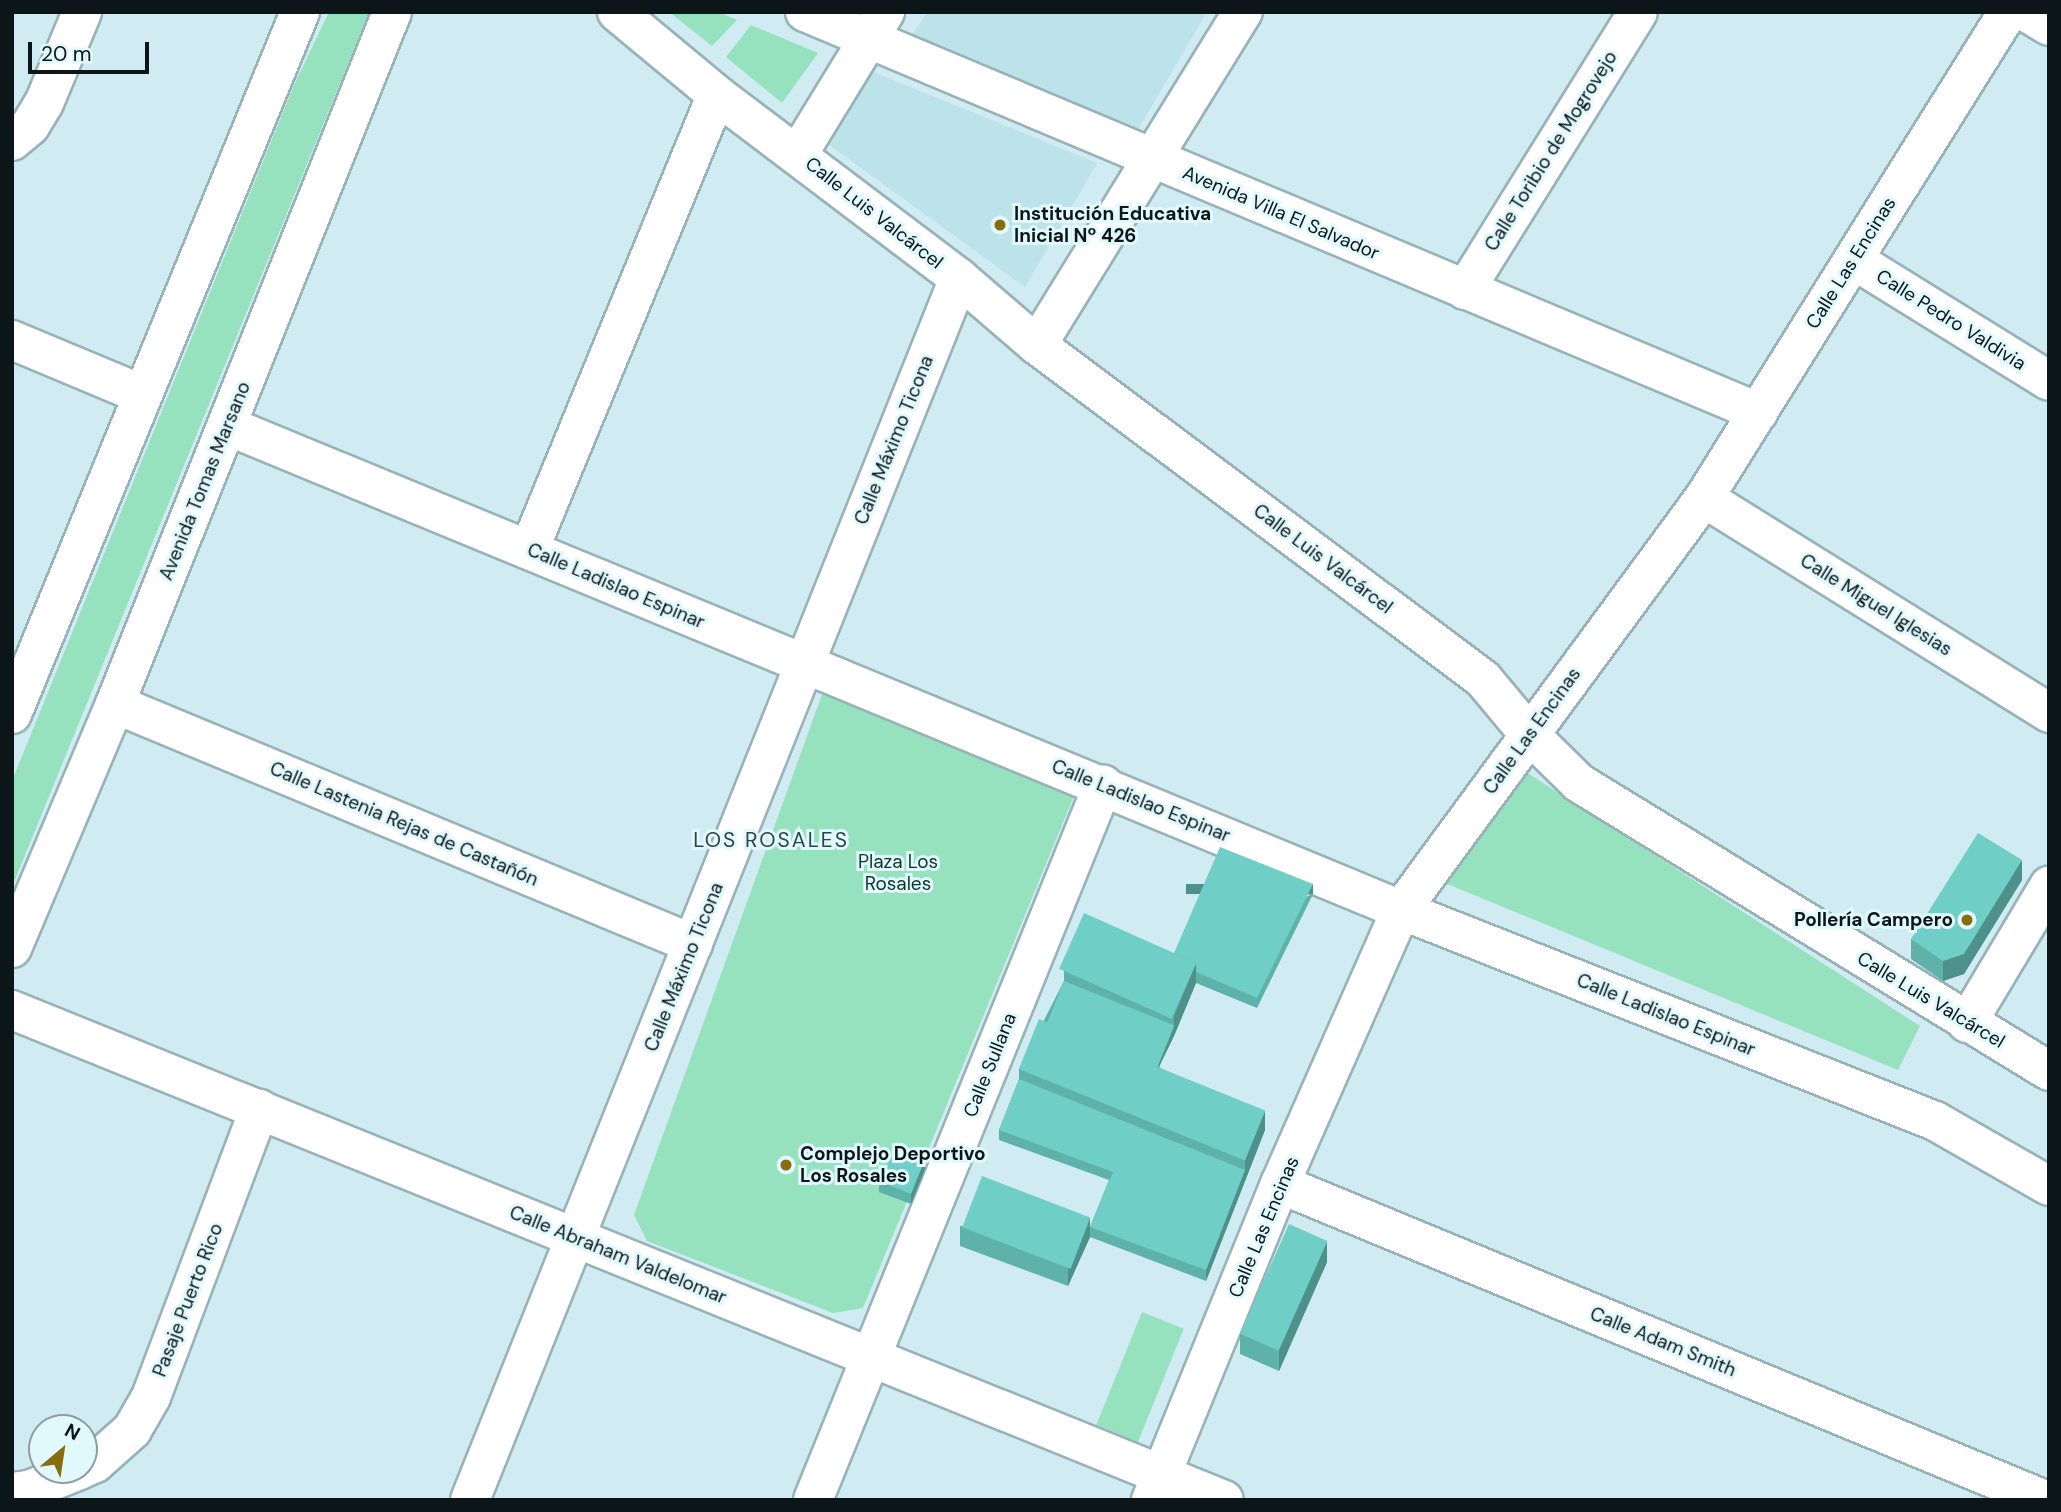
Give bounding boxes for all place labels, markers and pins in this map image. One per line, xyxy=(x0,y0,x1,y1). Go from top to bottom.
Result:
place label: Institución Educativa Inicial Nº 426 xyxy=(1014,203,1211,247)
marker: Institución Educativa Inicial Nº 426 xyxy=(992,217,1008,233)
place label: Pollería Campero xyxy=(1794,909,1953,931)
marker: Pollería Campero xyxy=(1959,912,1975,928)
place label: Complejo Deportivo Los Rosales xyxy=(800,1143,986,1187)
marker: Complejo Deportivo Los Rosales xyxy=(778,1157,794,1173)

